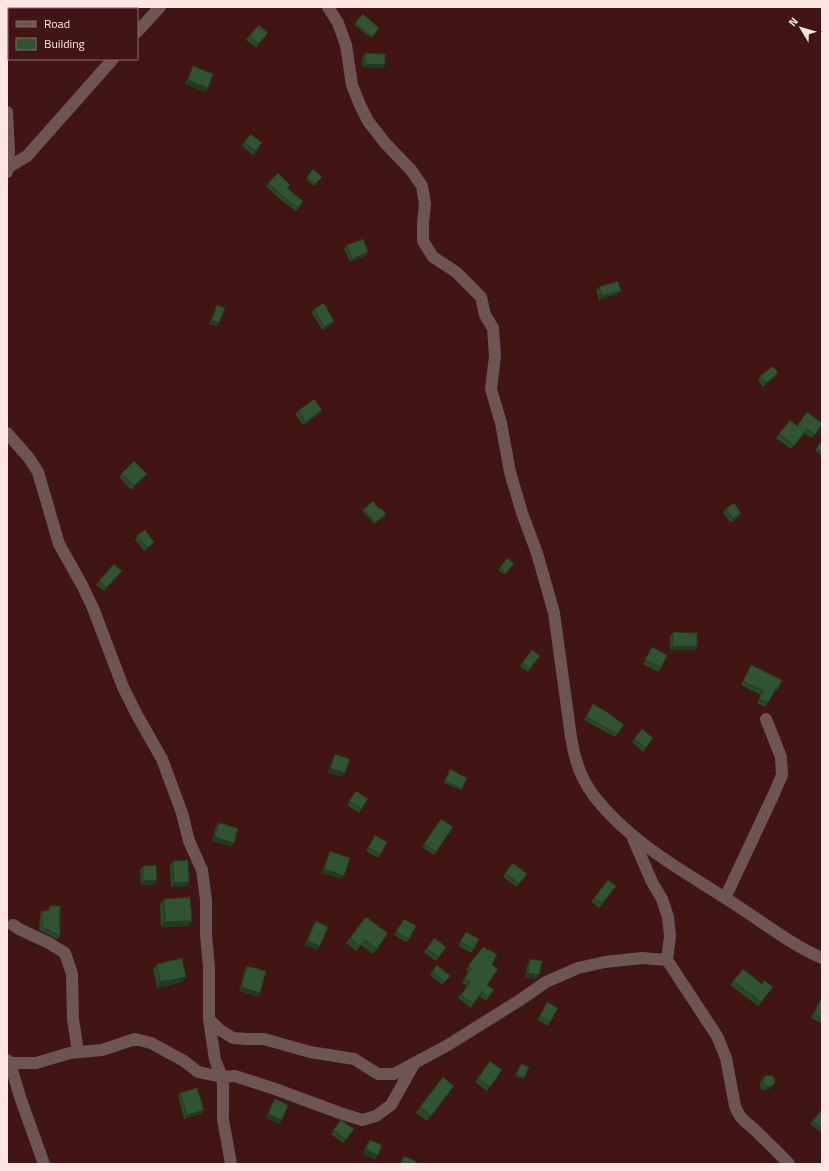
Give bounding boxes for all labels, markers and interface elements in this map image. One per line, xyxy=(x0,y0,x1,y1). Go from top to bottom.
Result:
legend xyxy=(8,8,138,60)
north arrow xyxy=(781,8,821,48)
text: Road xyxy=(44,14,70,33)
text: N xyxy=(784,14,802,30)
text: Building xyxy=(44,34,85,53)

